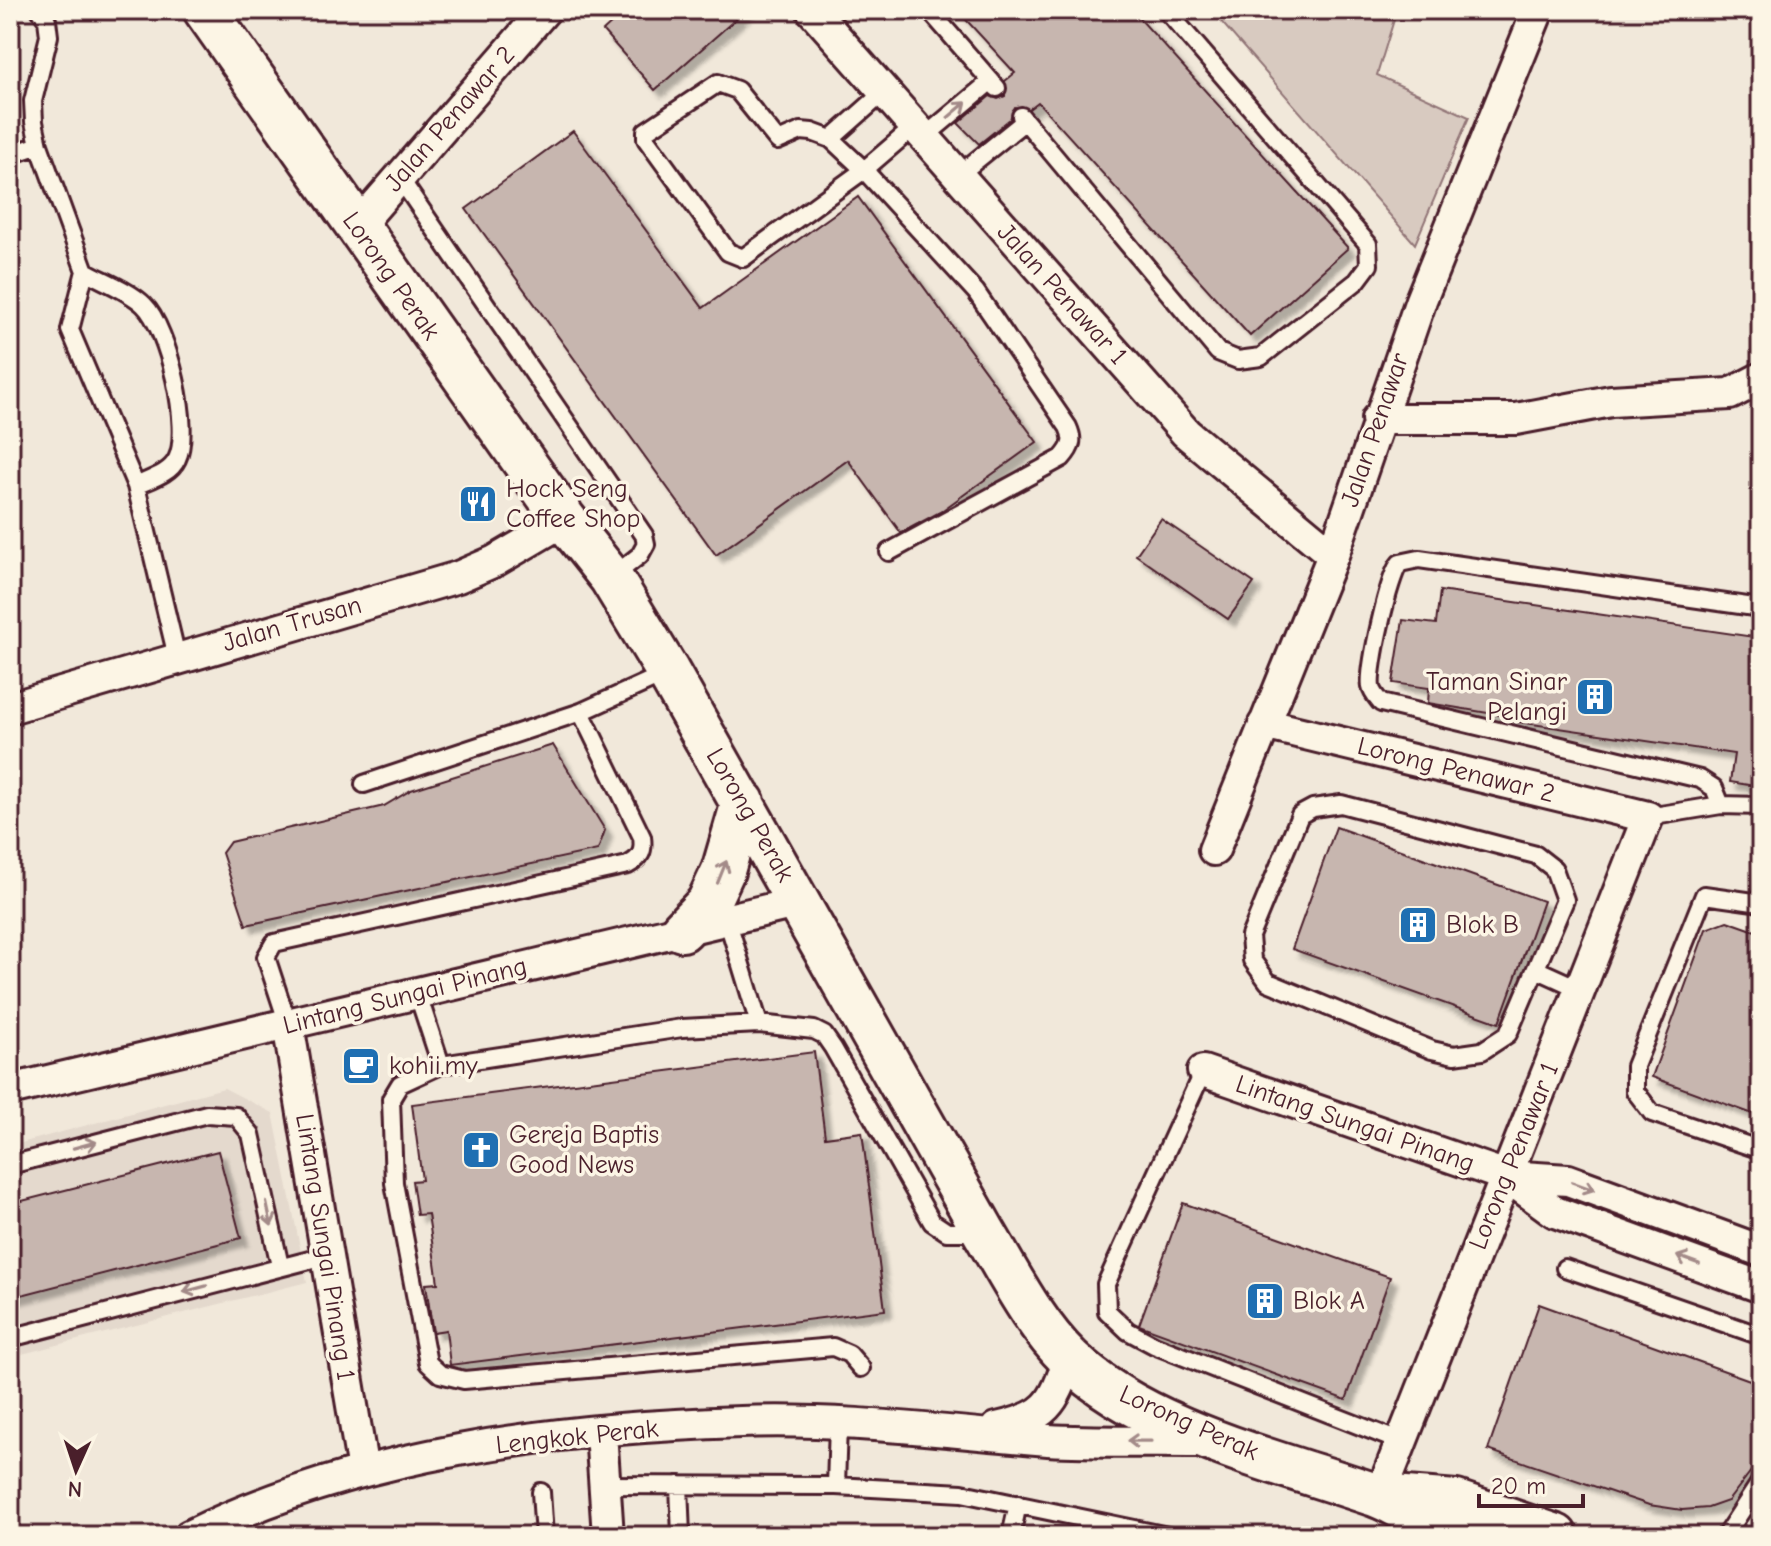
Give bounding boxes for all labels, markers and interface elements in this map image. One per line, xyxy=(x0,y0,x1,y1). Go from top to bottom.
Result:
street label: Jalan Penawar 2 xyxy=(379,40,521,198)
one-way arrow xyxy=(947,101,967,119)
street label: Lorong Perak xyxy=(336,206,446,346)
street label: Jalan Penawar 1 xyxy=(991,217,1133,371)
street label: Jalan Penawar xyxy=(1335,349,1416,511)
place label: Hock Seng Coffee Shop xyxy=(506,474,640,534)
restaurant icon: Hock Seng Coffee Shop xyxy=(457,483,499,525)
street label: Jalan Trusan xyxy=(219,590,365,658)
place label: Taman Sinar Pelangi xyxy=(1426,667,1568,727)
building icon: Taman Sinar Pelangi xyxy=(1574,676,1616,718)
street label: Lorong Penawar 2 xyxy=(1354,731,1558,809)
street label: Lorong Perak xyxy=(700,743,800,887)
one-way arrow xyxy=(716,860,731,885)
building icon: Blok B xyxy=(1397,904,1439,946)
place label: Blok B xyxy=(1446,910,1519,940)
street label: Lintang Sungai Pinang xyxy=(280,951,530,1041)
cafe icon: kohii.my xyxy=(340,1045,382,1087)
place label: kohii.my xyxy=(389,1051,478,1081)
street label: Lorong Penawar 1 xyxy=(1463,1058,1565,1254)
street label: Lintang Sungai Pinang xyxy=(1232,1069,1478,1179)
street label: Lintang Sungai Pinang 1 xyxy=(289,1112,361,1382)
place label: Gereja Baptis Good News xyxy=(509,1120,659,1180)
church icon: Gereja Baptis Good News xyxy=(460,1129,502,1171)
one-way arrow xyxy=(72,1137,98,1152)
one-way arrow xyxy=(1570,1180,1595,1194)
one-way arrow xyxy=(262,1201,277,1226)
one-way arrow xyxy=(1676,1252,1701,1267)
building icon: Blok A xyxy=(1244,1280,1286,1322)
one-way arrow xyxy=(183,1282,209,1297)
place label: Blok A xyxy=(1293,1286,1365,1316)
street label: Lorong Perak xyxy=(1115,1379,1264,1467)
street label: Lengkok Perak xyxy=(494,1414,660,1460)
north arrow xyxy=(36,1430,116,1510)
one-way arrow xyxy=(1126,1433,1153,1449)
scale bar xyxy=(1479,1458,1583,1508)
text: 20 m xyxy=(1491,1472,1546,1500)
text: N xyxy=(67,1476,83,1502)

